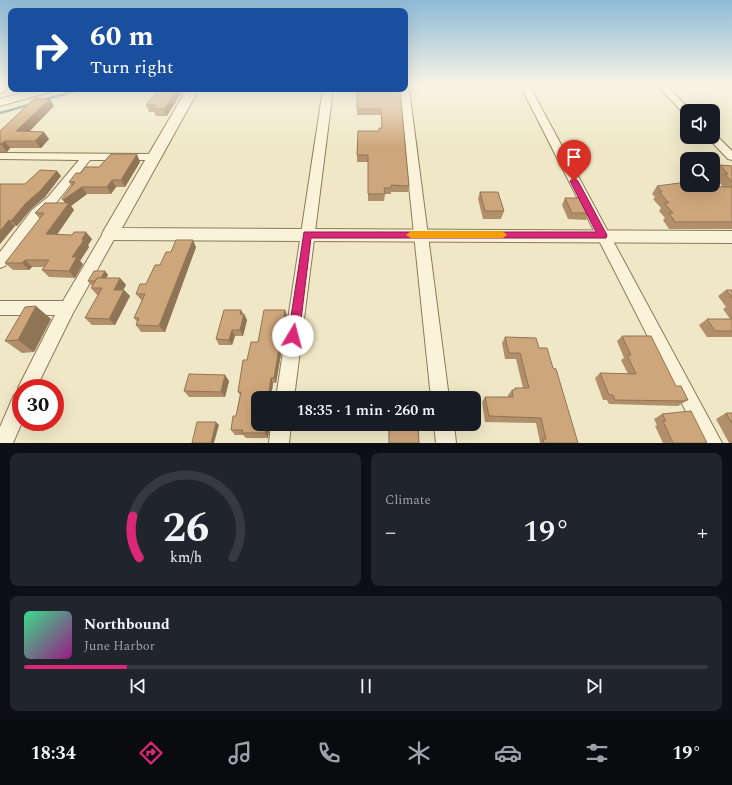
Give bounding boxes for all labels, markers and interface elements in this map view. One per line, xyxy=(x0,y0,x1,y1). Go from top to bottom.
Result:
text: 60 m xyxy=(90,15,154,58)
icon: right xyxy=(24,24,76,76)
text: Turn right xyxy=(90,54,173,81)
map controls xyxy=(680,104,720,192)
button: sound xyxy=(680,104,720,144)
pin xyxy=(557,140,591,181)
icon: arrive xyxy=(563,146,585,168)
button: search xyxy=(680,152,720,192)
position arrow xyxy=(272,315,314,357)
speed limit sign: 30 xyxy=(12,379,64,431)
text: 18:35 · 1 min · 260 m xyxy=(297,399,435,422)
text: Climate xyxy=(385,490,431,510)
text: 26 xyxy=(162,496,209,559)
text: 19° xyxy=(523,509,570,555)
text: − xyxy=(385,516,396,549)
text: + xyxy=(697,516,708,549)
text: km/h xyxy=(169,546,202,568)
text: Northbound xyxy=(84,613,170,636)
text: June Harbor xyxy=(84,636,155,656)
icon: previous xyxy=(127,675,149,697)
icon: pause xyxy=(355,675,377,697)
icon: next xyxy=(583,675,605,697)
icon: directions xyxy=(137,739,165,767)
icon: music xyxy=(226,739,254,767)
icon: phone xyxy=(315,739,343,767)
icon: climate xyxy=(405,739,433,767)
icon: car xyxy=(494,739,522,767)
icon: filters xyxy=(583,739,611,767)
text: 18:34 xyxy=(31,740,76,767)
text: 19° xyxy=(672,740,701,767)

